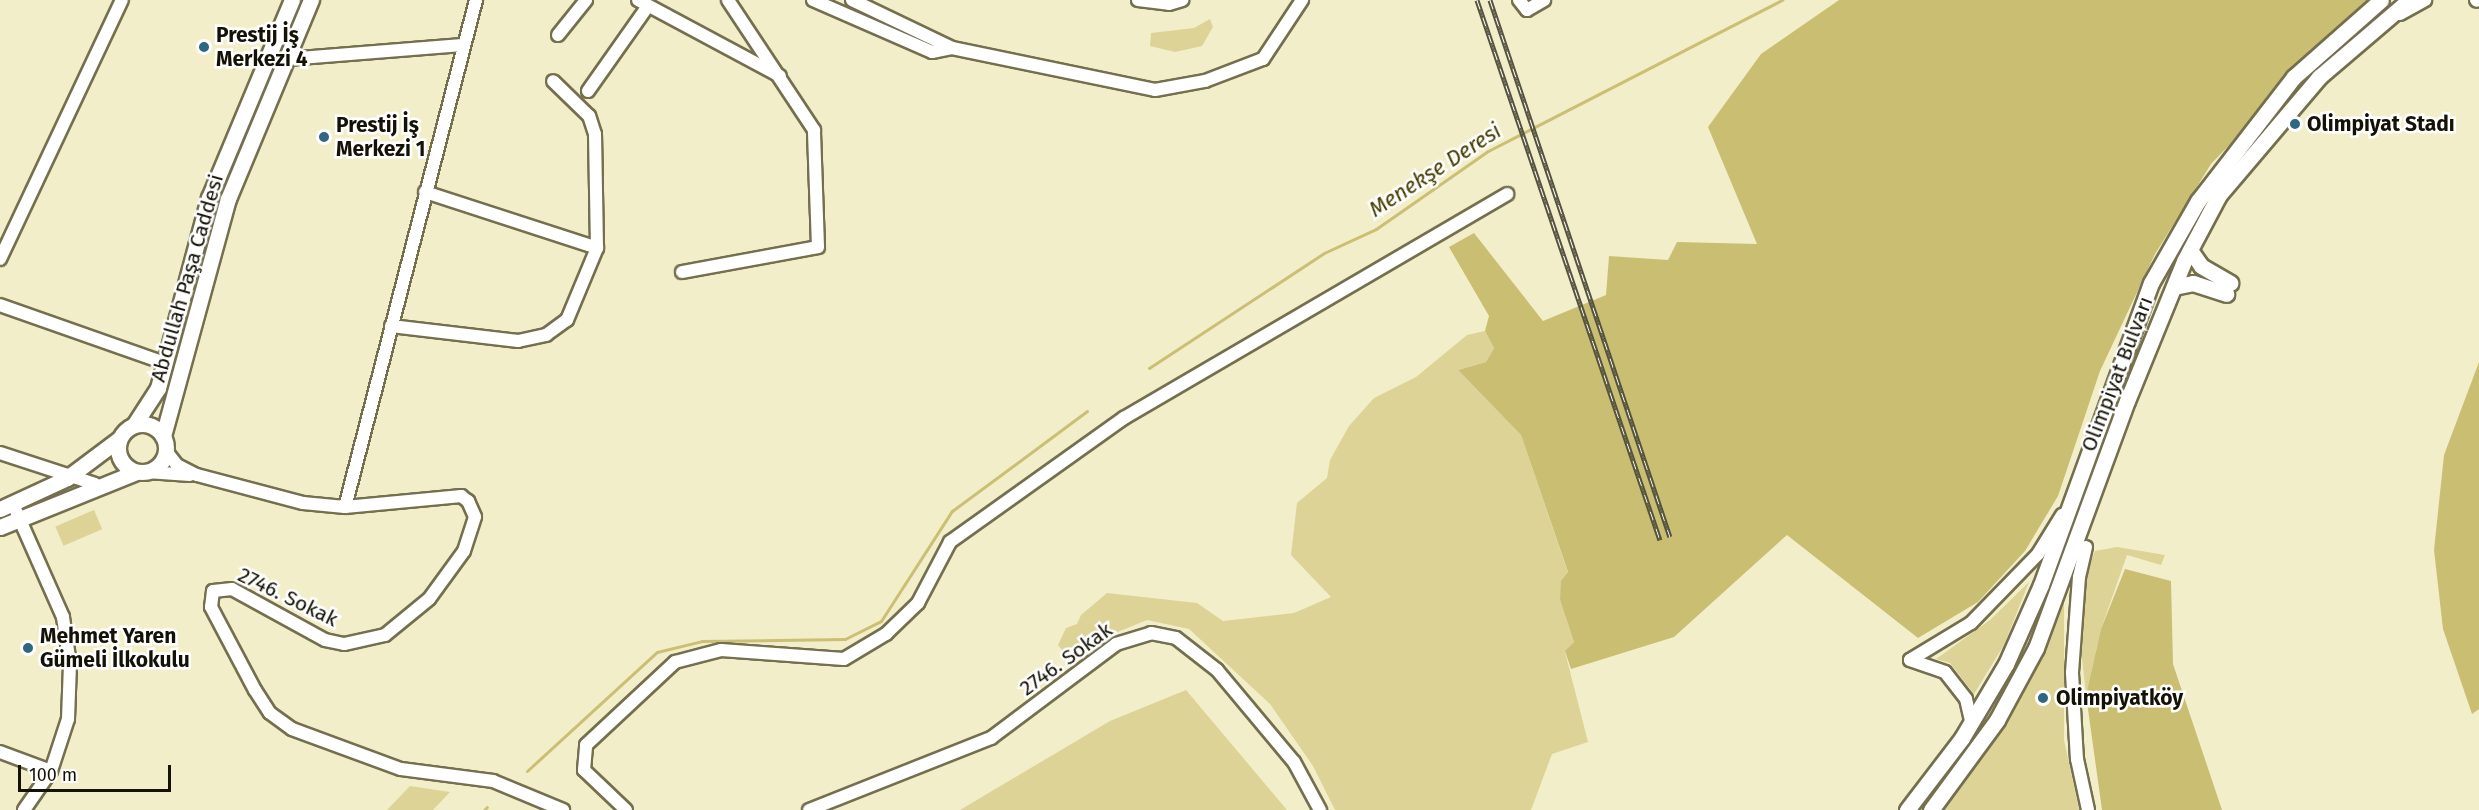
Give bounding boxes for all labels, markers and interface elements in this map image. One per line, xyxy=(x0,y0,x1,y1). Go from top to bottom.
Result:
place label: Prestij İş Merkezi 4 xyxy=(216,22,308,72)
marker: Prestij İş Merkezi 4 xyxy=(197,40,211,54)
place label: Olimpiyat Stadı xyxy=(2307,111,2455,137)
place label: Prestij İş Merkezi 1 xyxy=(336,112,426,162)
water label: Menekşe Deresi xyxy=(1364,117,1506,223)
marker: Olimpiyat Stadı xyxy=(2288,117,2302,131)
marker: Prestij İş Merkezi 1 xyxy=(317,130,331,144)
street label: Abdullah Paşa Caddesi xyxy=(145,171,229,385)
street label: Olimpiyat Bulvarı xyxy=(2076,293,2158,455)
street label: 2746. Sokak xyxy=(234,562,342,632)
street label: 2746. Sokak xyxy=(1015,617,1117,701)
place label: Mehmet Yaren Gümeli İlkokulu xyxy=(40,623,190,673)
marker: Mehmet Yaren Gümeli İlkokulu xyxy=(21,641,35,655)
place label: Olimpiyatköy xyxy=(2056,685,2183,711)
marker: Olimpiyatköy xyxy=(2034,689,2052,707)
scale bar xyxy=(21,753,174,791)
text: 100 m xyxy=(29,764,77,786)

